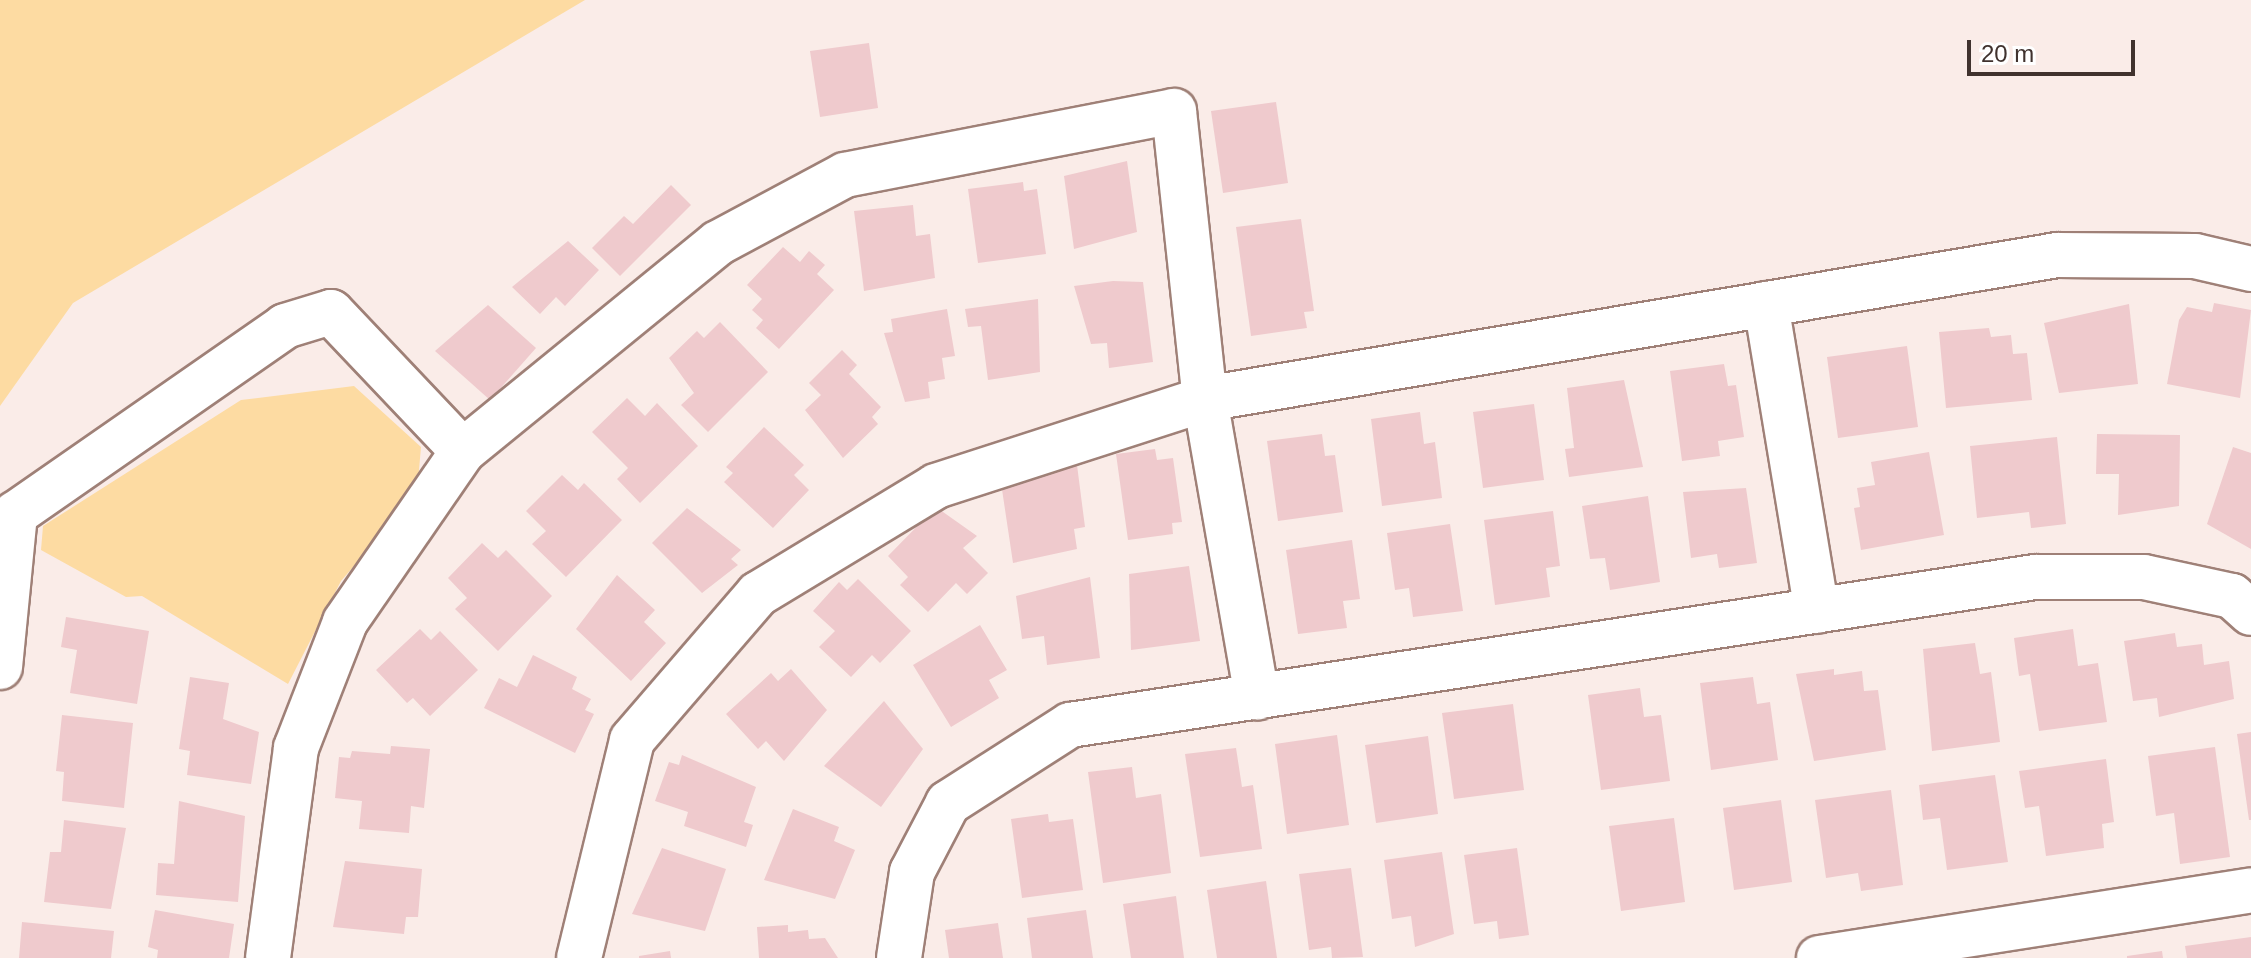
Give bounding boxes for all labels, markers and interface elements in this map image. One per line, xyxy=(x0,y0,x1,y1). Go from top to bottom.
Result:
scale bar xyxy=(1971,24,2139,74)
text: 20 m xyxy=(1981,40,2034,67)

